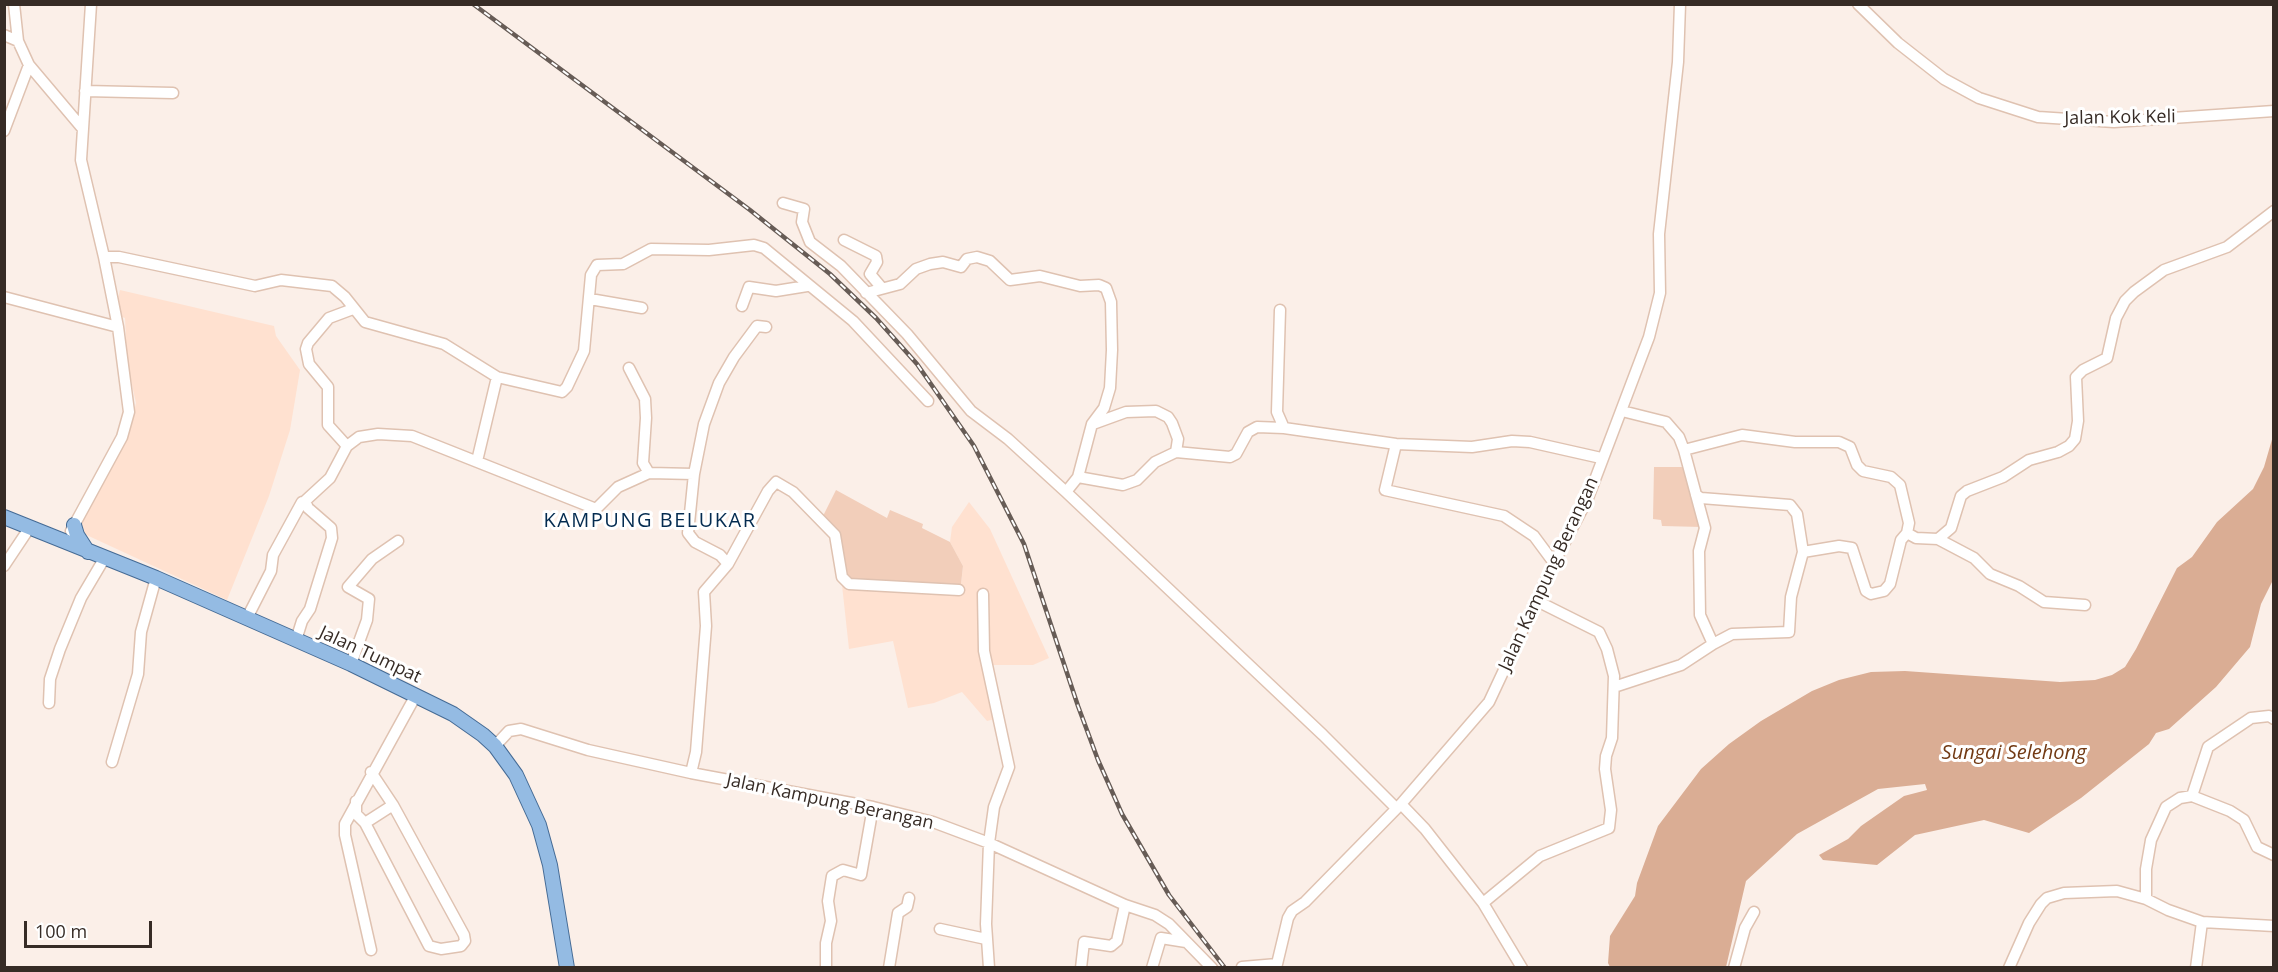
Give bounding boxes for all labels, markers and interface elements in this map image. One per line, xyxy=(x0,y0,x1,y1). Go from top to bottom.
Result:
street label: Jalan Kok Keli xyxy=(2064,106,2176,130)
street label: Jalan Kampung Berangan xyxy=(1495,474,1603,674)
district label: KAMPUNG BELUKAR xyxy=(543,509,757,533)
street label: Jalan Tumpat xyxy=(316,622,424,688)
water label: Sungai Selehong xyxy=(1942,741,2086,765)
street label: Jalan Kampung Berangan xyxy=(724,769,936,835)
scale bar xyxy=(27,909,154,947)
text: 100 m xyxy=(35,919,87,943)

